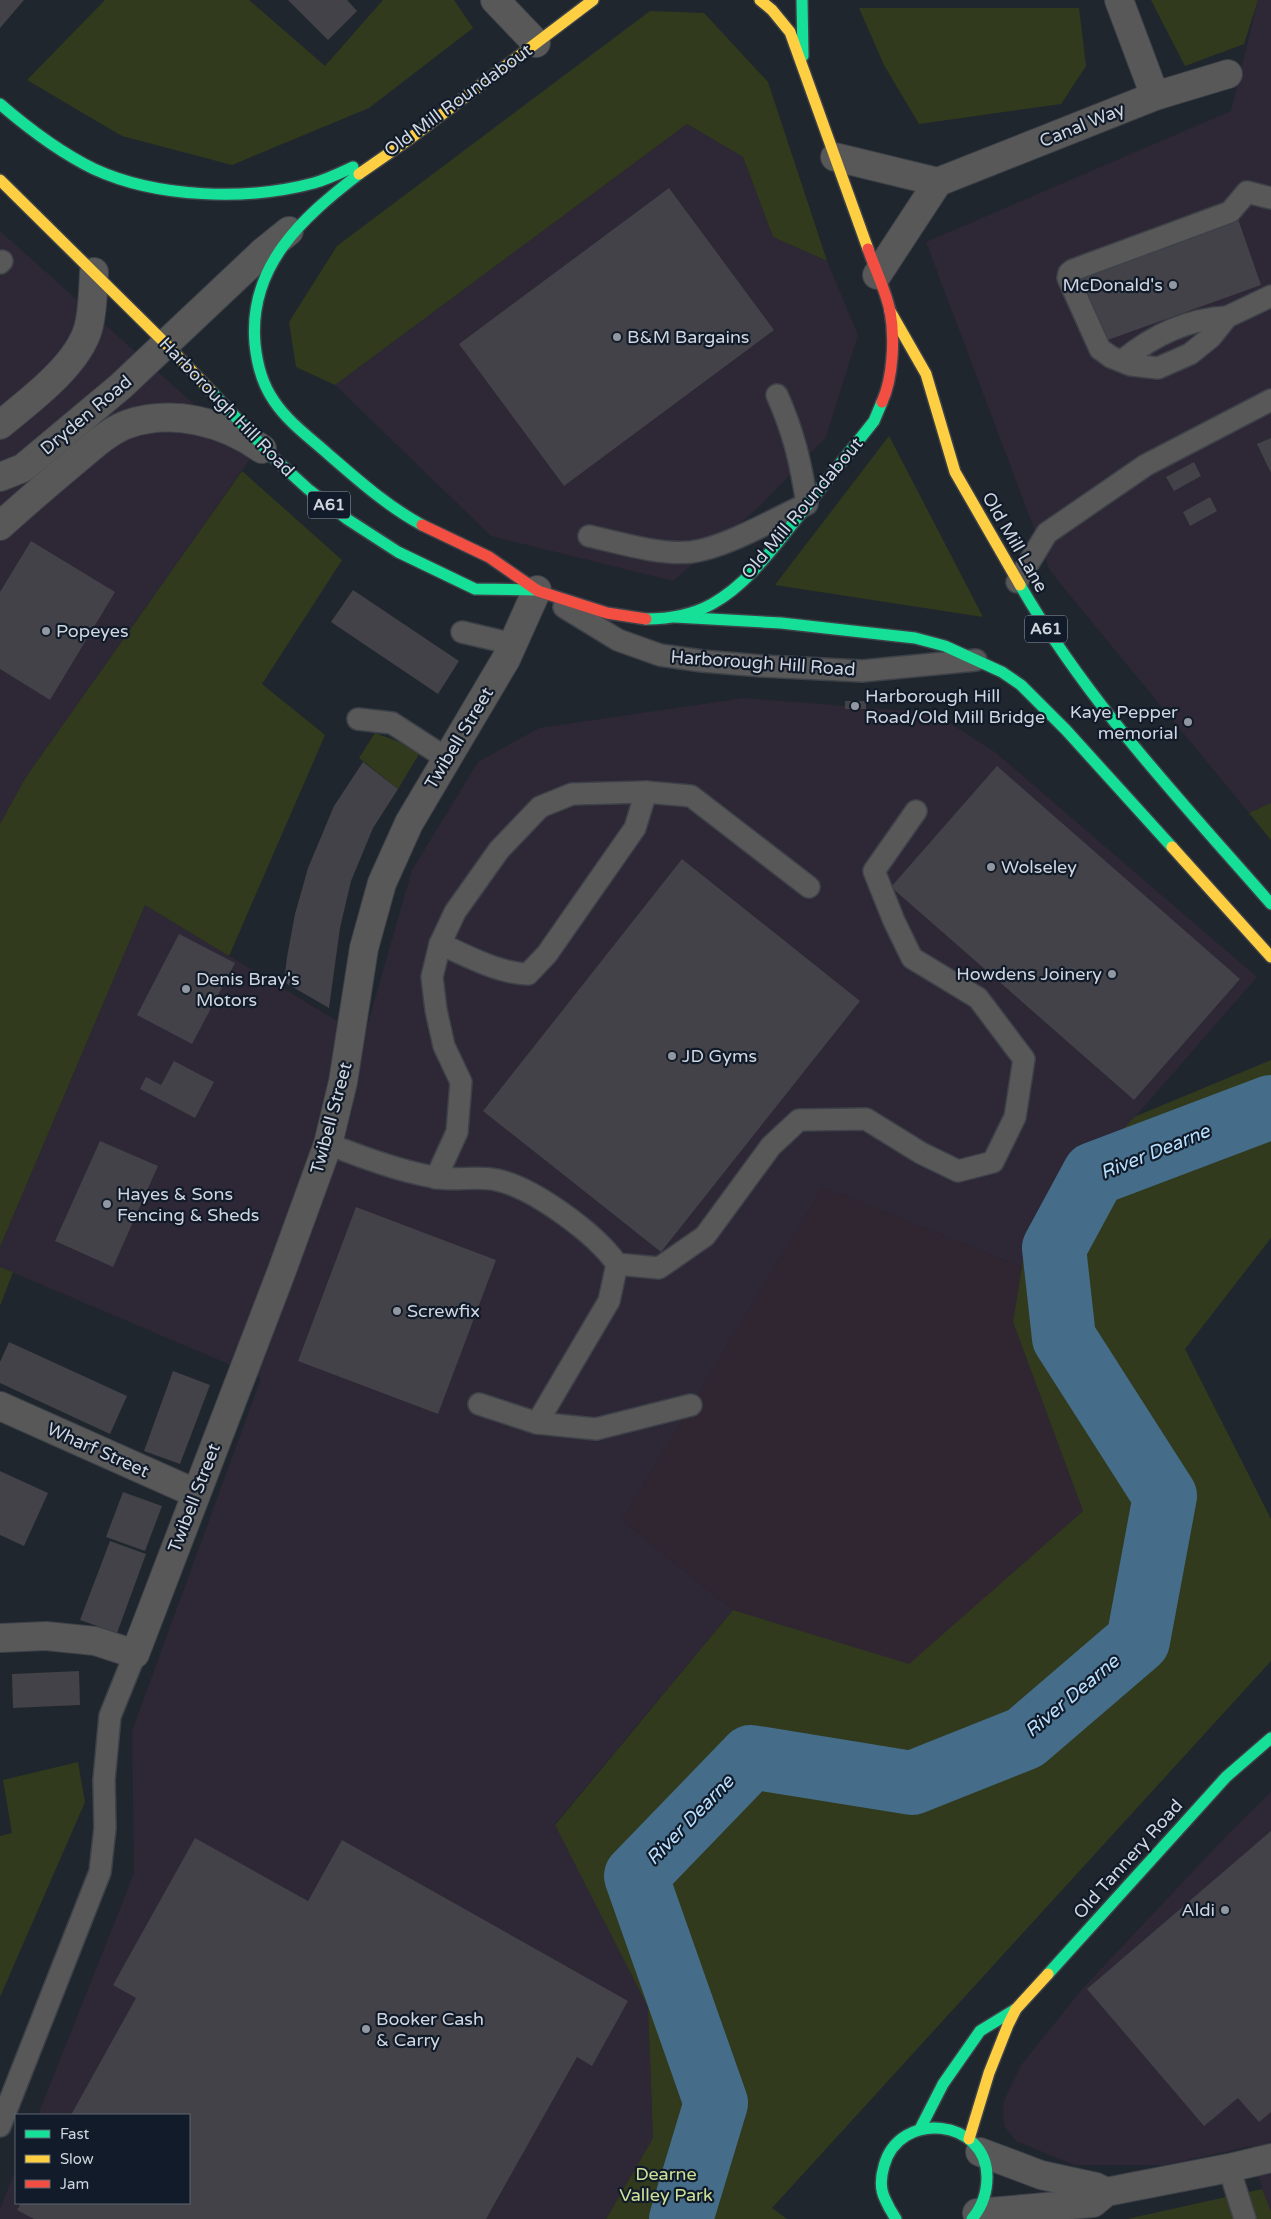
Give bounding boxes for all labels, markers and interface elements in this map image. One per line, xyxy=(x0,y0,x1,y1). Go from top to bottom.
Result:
street label: Old Mill Roundabout xyxy=(380,39,536,161)
street label: Canal Way xyxy=(1036,98,1128,152)
place label: McDonald's xyxy=(1063,274,1163,296)
marker: McDonald's xyxy=(1167,279,1179,291)
place label: B&M Bargains xyxy=(627,326,750,348)
marker: B&M Bargains xyxy=(611,331,623,343)
street label: Harborough Hill Road xyxy=(155,333,299,481)
street label: Dryden Road xyxy=(36,371,136,459)
street label: Old Mill Roundabout xyxy=(736,433,868,583)
street label: Old Mill Lane xyxy=(977,488,1053,596)
road number: A61 xyxy=(308,492,350,518)
road number: A61 xyxy=(1025,616,1067,642)
place label: Popeyes xyxy=(56,620,129,642)
marker: Popeyes xyxy=(40,625,52,637)
street label: Harborough Hill Road xyxy=(670,646,856,680)
street label: Twibell Street xyxy=(420,683,498,793)
place label: Harborough Hill Road/Old Mill Bridge xyxy=(865,685,1045,728)
marker: Harborough Hill Road/Old Mill Bridge xyxy=(849,700,861,712)
place label: Kaye Pepper memorial xyxy=(1070,701,1178,744)
marker: Kaye Pepper memorial xyxy=(1182,716,1194,728)
place label: Wolseley xyxy=(1001,856,1077,878)
marker: Wolseley xyxy=(985,861,997,873)
place label: Howdens Joinery xyxy=(956,963,1102,985)
place label: Denis Bray's Motors xyxy=(196,968,300,1011)
marker: Howdens Joinery xyxy=(1106,968,1118,980)
marker: Denis Bray's Motors xyxy=(180,983,192,995)
place label: JD Gyms xyxy=(682,1045,757,1067)
marker: JD Gyms xyxy=(666,1050,678,1062)
street label: Twibell Street xyxy=(305,1059,357,1176)
water label: River Dearne xyxy=(1097,1120,1214,1184)
place label: Hayes & Sons Fencing & Sheds xyxy=(117,1183,259,1226)
marker: Hayes & Sons Fencing & Sheds xyxy=(101,1198,113,1210)
place label: Screwfix xyxy=(407,1300,480,1322)
marker: Screwfix xyxy=(391,1305,403,1317)
street label: Wharf Street xyxy=(44,1418,152,1482)
street label: Twibell Street xyxy=(163,1440,225,1556)
water label: River Dearne xyxy=(1020,1649,1124,1742)
water label: River Dearne xyxy=(642,1770,739,1869)
street label: Old Tannery Road xyxy=(1069,1795,1187,1923)
place label: Aldi xyxy=(1181,1899,1215,1921)
marker: Aldi xyxy=(1219,1904,1231,1916)
place label: Booker Cash & Carry xyxy=(376,2008,484,2051)
marker: Booker Cash & Carry xyxy=(360,2023,372,2035)
legend xyxy=(15,2114,190,2204)
text: Fast xyxy=(60,2125,90,2143)
text: Slow xyxy=(60,2150,94,2168)
park label: Dearne Valley Park xyxy=(619,2163,713,2206)
text: Jam xyxy=(60,2175,89,2193)

